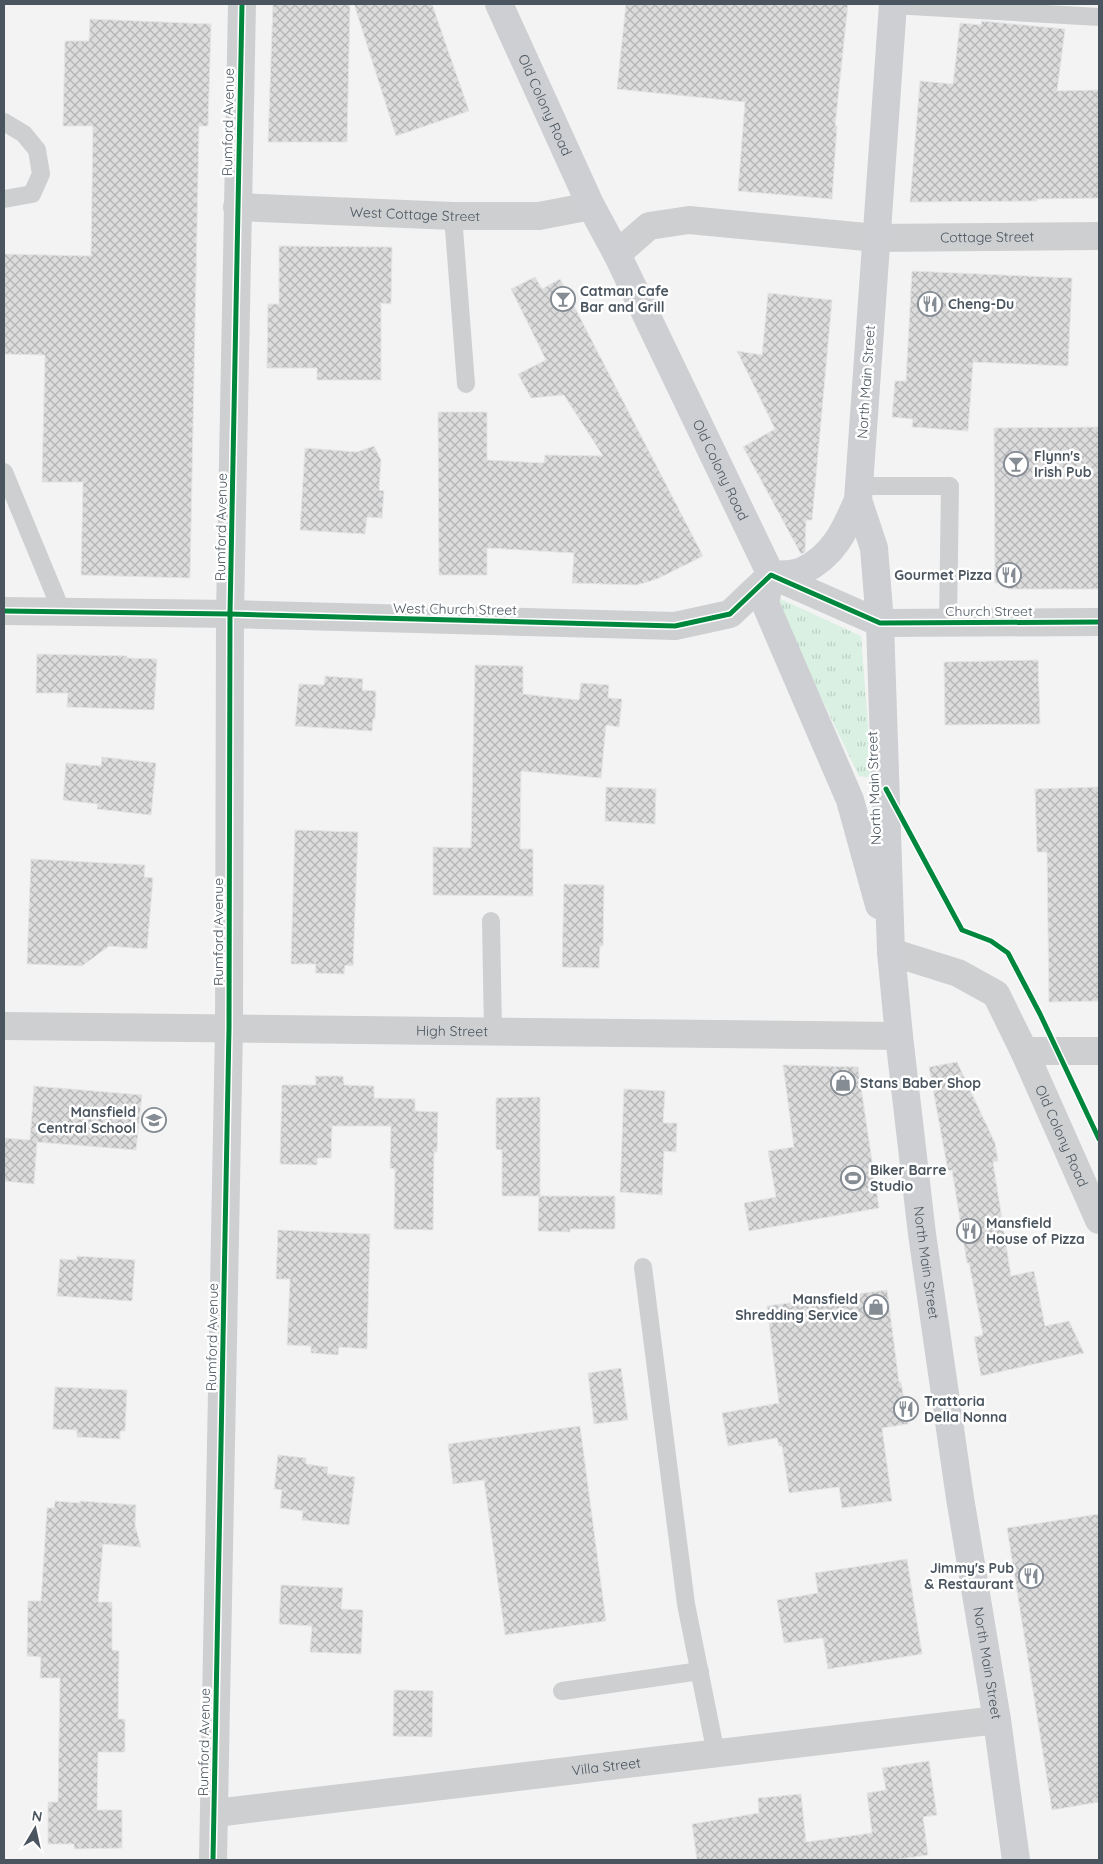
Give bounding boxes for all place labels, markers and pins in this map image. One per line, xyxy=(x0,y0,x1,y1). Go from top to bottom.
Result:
place label: Catman Cafe Bar and Grill xyxy=(580,282,669,316)
bar icon: Catman Cafe Bar and Grill xyxy=(550,286,576,312)
restaurant icon: Cheng-Du xyxy=(917,291,943,317)
place label: Cheng-Du xyxy=(948,295,1014,313)
place label: Flynn's Irish Pub xyxy=(1034,447,1092,481)
bar icon: Flynn's Irish Pub xyxy=(1003,451,1029,477)
restaurant icon: Gourmet Pizza xyxy=(996,562,1022,588)
place label: Gourmet Pizza xyxy=(894,566,992,584)
shop icon: Stans Baber Shop xyxy=(830,1070,856,1096)
place label: Stans Baber Shop xyxy=(860,1074,981,1092)
place label: Mansfield Central School xyxy=(37,1103,136,1137)
school or university icon: Mansfield Central School xyxy=(141,1107,167,1133)
place label: Biker Barre Studio xyxy=(870,1161,946,1195)
sports icon: Biker Barre Studio xyxy=(840,1165,866,1191)
place label: Mansfield House of Pizza xyxy=(986,1214,1085,1248)
restaurant icon: Mansfield House of Pizza xyxy=(956,1218,982,1244)
place label: Mansfield Shredding Service xyxy=(735,1290,858,1324)
shop icon: Mansfield Shredding Service xyxy=(863,1294,889,1320)
place label: Trattoria Della Nonna xyxy=(924,1392,1007,1426)
restaurant icon: Trattoria Della Nonna xyxy=(893,1396,919,1422)
place label: Jimmy's Pub & Restaurant xyxy=(924,1559,1014,1593)
restaurant icon: Jimmy's Pub & Restaurant xyxy=(1018,1563,1044,1589)

